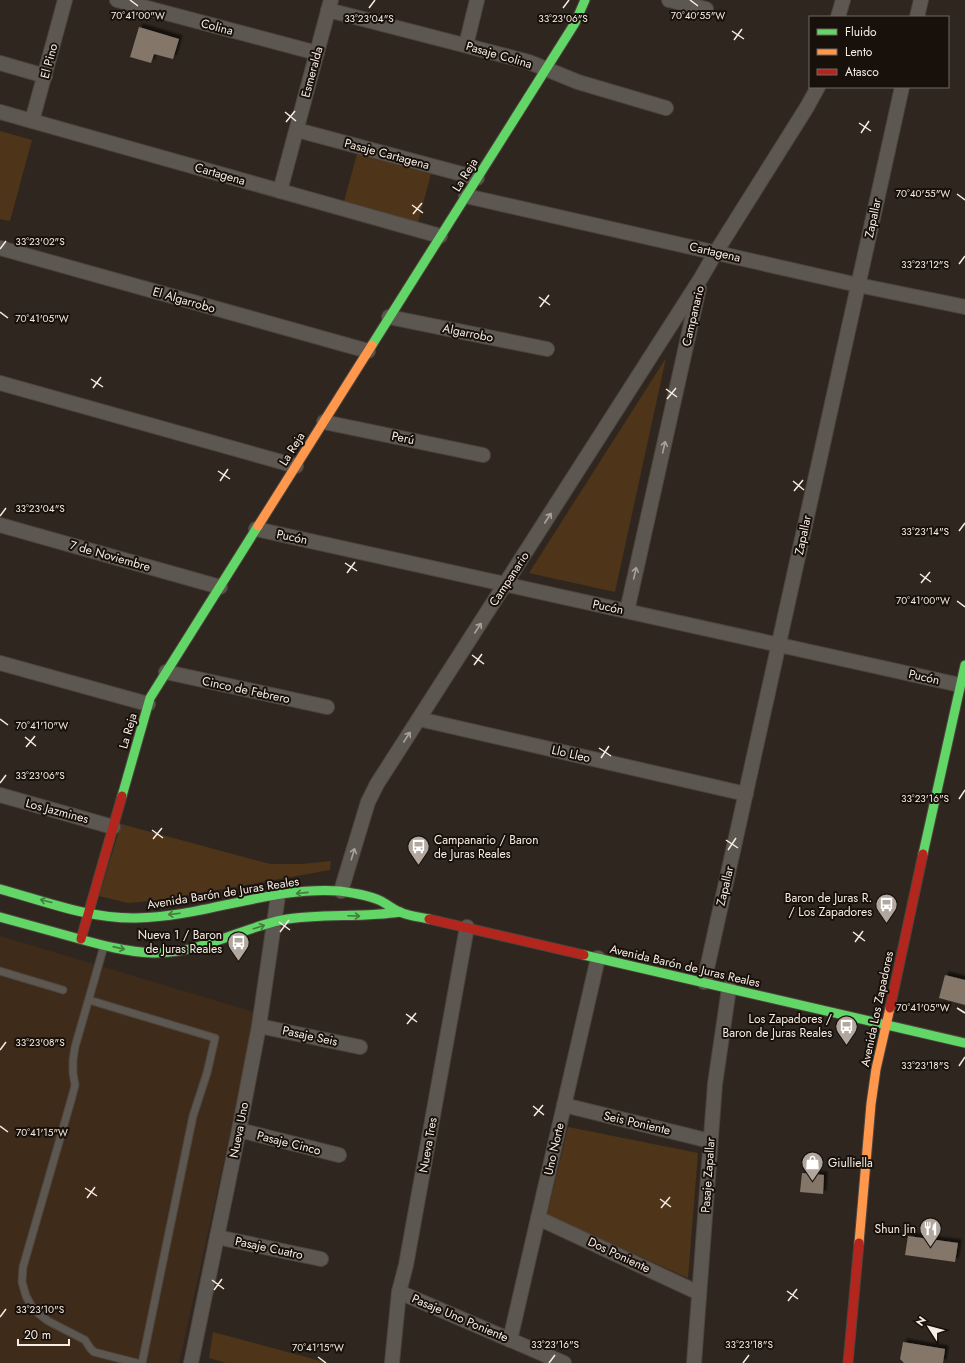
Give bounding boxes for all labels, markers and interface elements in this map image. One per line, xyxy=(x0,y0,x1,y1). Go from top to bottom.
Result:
text: 70°41'00"W xyxy=(111,8,165,23)
text: 70°40'55"W xyxy=(671,8,725,23)
text: 33°23'04"S xyxy=(344,11,394,26)
text: 33°23'06"S xyxy=(538,11,588,26)
street label: Colina xyxy=(199,14,235,40)
legend xyxy=(809,16,949,88)
text: Fluido xyxy=(845,23,877,41)
street label: Pasaje Colina xyxy=(464,37,534,73)
street label: El Pino xyxy=(36,41,62,80)
text: Lento xyxy=(845,43,873,61)
street label: Esmeralda xyxy=(297,44,328,100)
text: Atasco xyxy=(845,63,879,81)
street label: Pasaje Cartagena xyxy=(343,134,432,174)
street label: La Reja xyxy=(448,155,482,195)
street label: Cartagena xyxy=(193,158,248,190)
text: 70°40'55"W xyxy=(896,186,950,201)
street label: Zapallar xyxy=(860,196,886,240)
text: 33°23'02"S xyxy=(15,234,65,249)
street label: Cartagena xyxy=(688,237,743,267)
text: 33°23'12"S xyxy=(901,257,950,272)
street label: El Algarrobo xyxy=(151,282,218,318)
street label: Campanario xyxy=(677,283,709,348)
text: 70°41'05"W xyxy=(15,311,69,326)
street label: Algarrobo xyxy=(441,319,495,347)
street label: Perú xyxy=(390,427,416,449)
street label: La Reja xyxy=(275,429,309,469)
one-way arrow xyxy=(660,440,668,453)
text: 33°23'04"S xyxy=(15,501,65,516)
one-way arrow xyxy=(543,513,552,524)
street label: Zapallar xyxy=(790,513,816,557)
text: 33°23'14"S xyxy=(901,524,950,539)
street label: Pucón xyxy=(275,525,309,549)
street label: 7 de Noviembre xyxy=(68,536,152,576)
street label: Campanario xyxy=(485,548,534,610)
one-way arrow xyxy=(632,567,640,580)
text: 70°41'00"W xyxy=(896,593,950,608)
street label: Pucón xyxy=(591,595,625,619)
one-way arrow xyxy=(474,622,482,634)
street label: Pucón xyxy=(907,665,941,689)
street label: Cinco de Febrero xyxy=(200,672,292,708)
street label: La Reja xyxy=(114,711,142,751)
text: 70°41'10"W xyxy=(16,718,68,733)
one-way arrow xyxy=(404,731,412,743)
street label: Llo Lleo xyxy=(550,741,593,767)
text: 33°23'06"S xyxy=(15,768,65,783)
text: 33°23'16"S xyxy=(901,791,950,806)
street label: Los Jazmines xyxy=(24,794,91,828)
place label: Campanario / Baron de Juras Reales xyxy=(434,831,538,863)
bus stop icon: Campanario / Baron de Juras Reales xyxy=(405,834,431,867)
one-way arrow xyxy=(349,848,357,860)
street label: Zapallar xyxy=(712,863,739,908)
street label: Avenida Barón de Juras Reales xyxy=(146,872,300,914)
one-way arrow xyxy=(296,889,309,897)
place label: Baron de Juras R. / Los Zapadores xyxy=(785,889,872,921)
bus stop icon: Baron de Juras R. / Los Zapadores xyxy=(874,892,900,925)
one-way arrow xyxy=(40,897,53,904)
one-way arrow xyxy=(168,910,181,918)
one-way arrow xyxy=(347,912,360,920)
one-way arrow xyxy=(253,923,265,931)
place label: Nueva 1 / Baron de Juras Reales xyxy=(138,926,222,958)
bus stop icon: Nueva 1 / Baron de Juras Reales xyxy=(225,929,251,962)
street label: Avenida Barón de Juras Reales xyxy=(608,940,762,992)
one-way arrow xyxy=(112,945,125,953)
street label: Avenida Los Zapadores xyxy=(856,949,898,1069)
text: 70°41'05"W xyxy=(896,1000,950,1015)
place label: Los Zapadores / Baron de Juras Reales xyxy=(723,1010,832,1042)
bus stop icon: Los Zapadores / Baron de Juras Reales xyxy=(834,1013,860,1046)
street label: Pasaje Seis xyxy=(281,1021,339,1051)
text: 33°23'08"S xyxy=(15,1035,65,1050)
text: 33°23'18"S xyxy=(901,1058,949,1073)
street label: Nueva Uno xyxy=(225,1100,253,1160)
street label: Seis Poniente xyxy=(602,1107,672,1139)
street label: Nueva Tres xyxy=(414,1116,442,1174)
street label: Uno Norte xyxy=(539,1121,569,1177)
text: 70°41'15"W xyxy=(16,1125,68,1140)
street label: Pasaje Cinco xyxy=(255,1126,323,1160)
street label: Pasaje Zapallar xyxy=(696,1136,720,1213)
shop icon: Giulliella xyxy=(799,1150,825,1183)
place label: Giulliella xyxy=(828,1154,873,1172)
restaurant icon: Shun Jin xyxy=(918,1216,944,1249)
place label: Shun Jin xyxy=(875,1220,916,1238)
street label: Pasaje Cuatro xyxy=(233,1232,305,1264)
street label: Dos Poniente xyxy=(585,1233,653,1277)
street label: Pasaje Uno Poniente xyxy=(409,1290,511,1346)
text: 33°23'10"S xyxy=(16,1302,65,1317)
north arrow xyxy=(909,1307,949,1347)
text: N xyxy=(912,1313,930,1329)
scale bar xyxy=(18,1321,69,1347)
text: 20 m xyxy=(24,1326,51,1344)
text: 33°23'16"S xyxy=(531,1337,580,1352)
text: 33°23'18"S xyxy=(725,1337,773,1352)
text: 70°41'15"W xyxy=(292,1340,344,1355)

